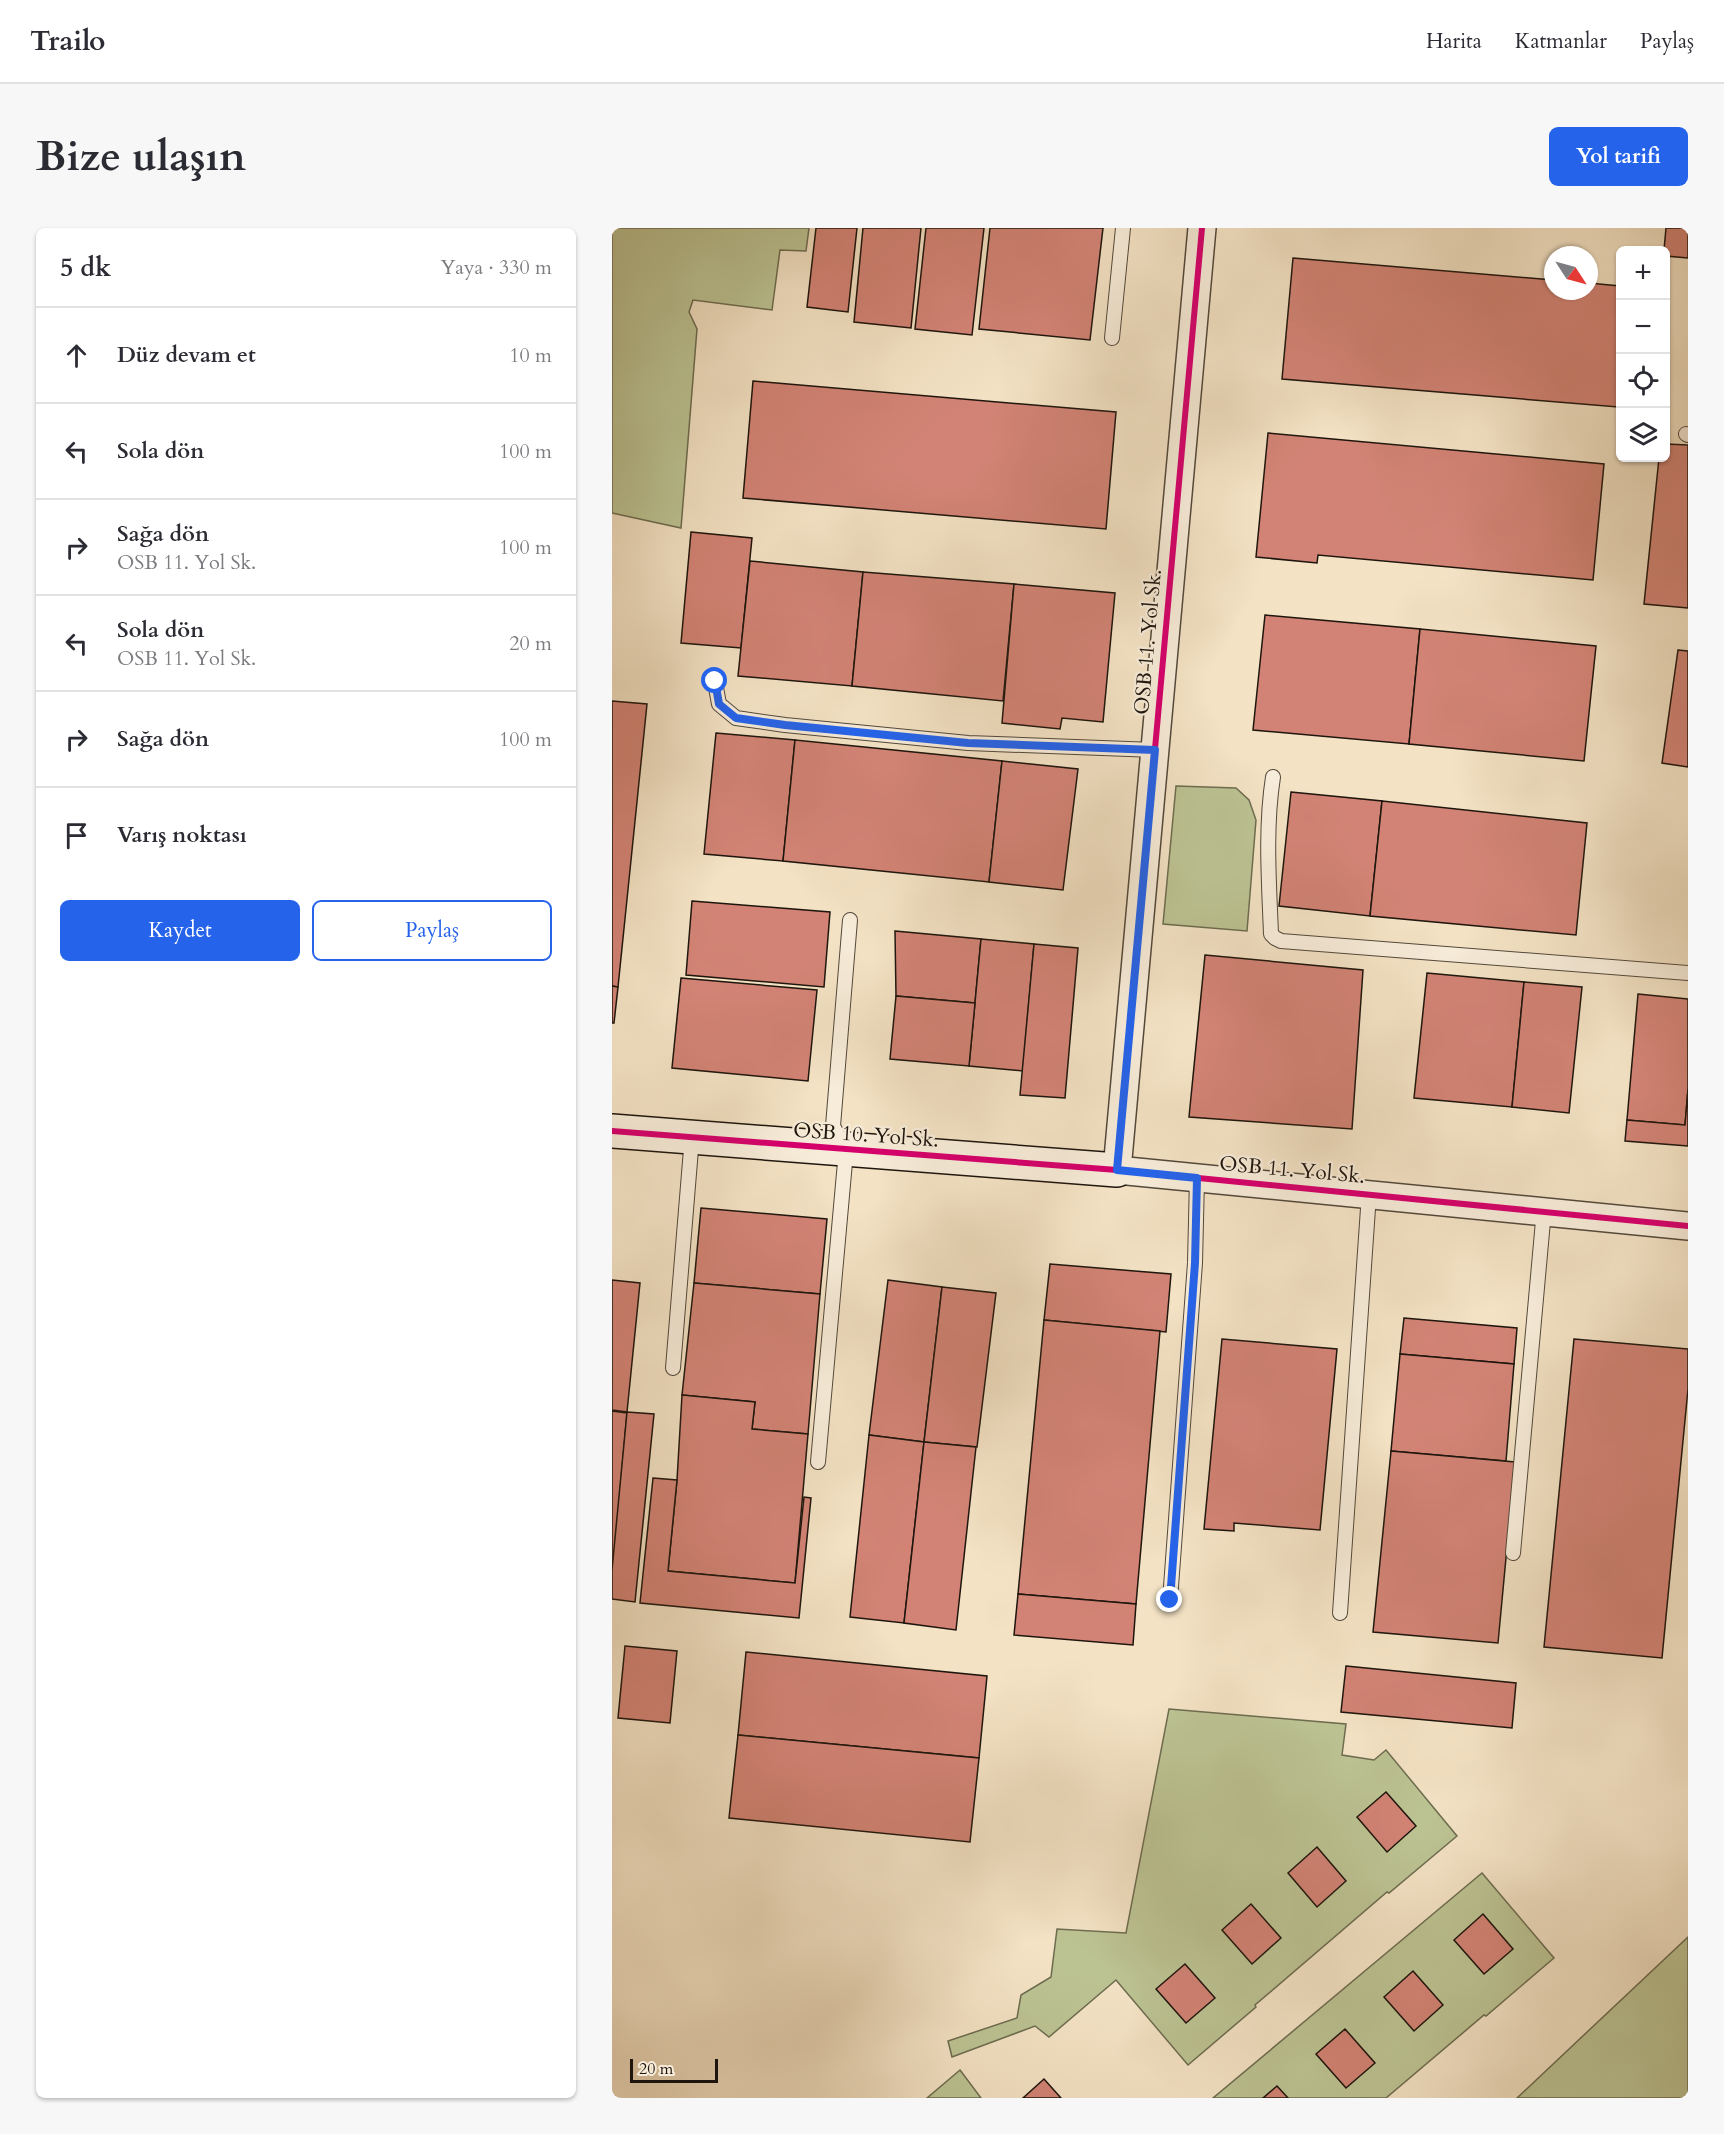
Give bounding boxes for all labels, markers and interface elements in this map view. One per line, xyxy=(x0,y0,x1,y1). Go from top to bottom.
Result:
text: Trailo xyxy=(30,22,105,60)
text: Harita xyxy=(1426,27,1482,56)
text: Katmanlar xyxy=(1515,27,1607,56)
text: Paylaş xyxy=(1640,27,1694,56)
button: Yol tarifi xyxy=(1549,127,1688,186)
text: Bize ulaşın xyxy=(36,128,246,185)
north arrow xyxy=(1544,246,1598,300)
map controls xyxy=(1616,246,1670,462)
button: + xyxy=(1616,246,1670,300)
text: 5 dk xyxy=(60,250,111,285)
text: Yaya · 330 m xyxy=(440,254,552,281)
button: − xyxy=(1616,300,1670,354)
icon: ahead xyxy=(60,339,93,372)
text: Düz devam et xyxy=(117,340,256,370)
text: 10 m xyxy=(509,342,552,369)
button: locate xyxy=(1616,354,1670,408)
button: layers xyxy=(1616,408,1670,462)
icon: left xyxy=(60,435,93,468)
text: Sola dön xyxy=(117,436,204,466)
text: 100 m xyxy=(499,438,552,465)
text: Sağa dön xyxy=(117,519,209,549)
icon: right xyxy=(60,531,93,564)
text: 100 m xyxy=(499,534,552,561)
text: OSB 11. Yol Sk. xyxy=(117,549,256,576)
street label: OSB 11. Yol Sk. xyxy=(1127,568,1169,716)
text: Sola dön xyxy=(117,615,204,645)
icon: left xyxy=(60,627,93,660)
text: 20 m xyxy=(509,630,552,657)
text: OSB 11. Yol Sk. xyxy=(117,645,256,672)
route start xyxy=(701,667,727,693)
icon: right xyxy=(60,723,93,756)
text: Sağa dön xyxy=(117,724,209,754)
text: 100 m xyxy=(499,726,552,753)
icon: arrive xyxy=(60,819,93,852)
text: Varış noktası xyxy=(117,820,247,850)
button: Kaydet xyxy=(60,900,300,961)
button: Paylaş xyxy=(312,900,552,961)
street label: OSB 10. Yol Sk. xyxy=(792,1115,940,1155)
street label: OSB 11. Yol Sk. xyxy=(1218,1149,1366,1191)
route end xyxy=(1156,1586,1182,1612)
scale bar xyxy=(630,2056,718,2084)
text: 20 m xyxy=(639,2058,673,2080)

